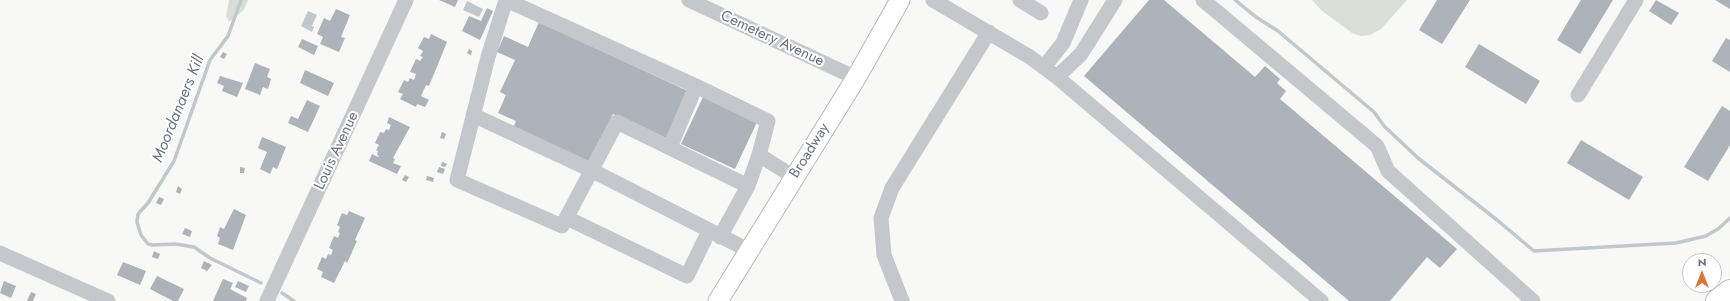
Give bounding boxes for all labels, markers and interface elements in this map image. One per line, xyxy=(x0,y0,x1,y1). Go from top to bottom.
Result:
street label: Cemetery Avenue xyxy=(717,7,827,71)
water label: Moordanaers Kill xyxy=(149,53,209,165)
street label: Louis Avenue xyxy=(311,109,363,193)
street label: Broadway xyxy=(786,120,834,182)
north arrow xyxy=(1682,253,1722,293)
text: N xyxy=(1698,254,1706,270)

